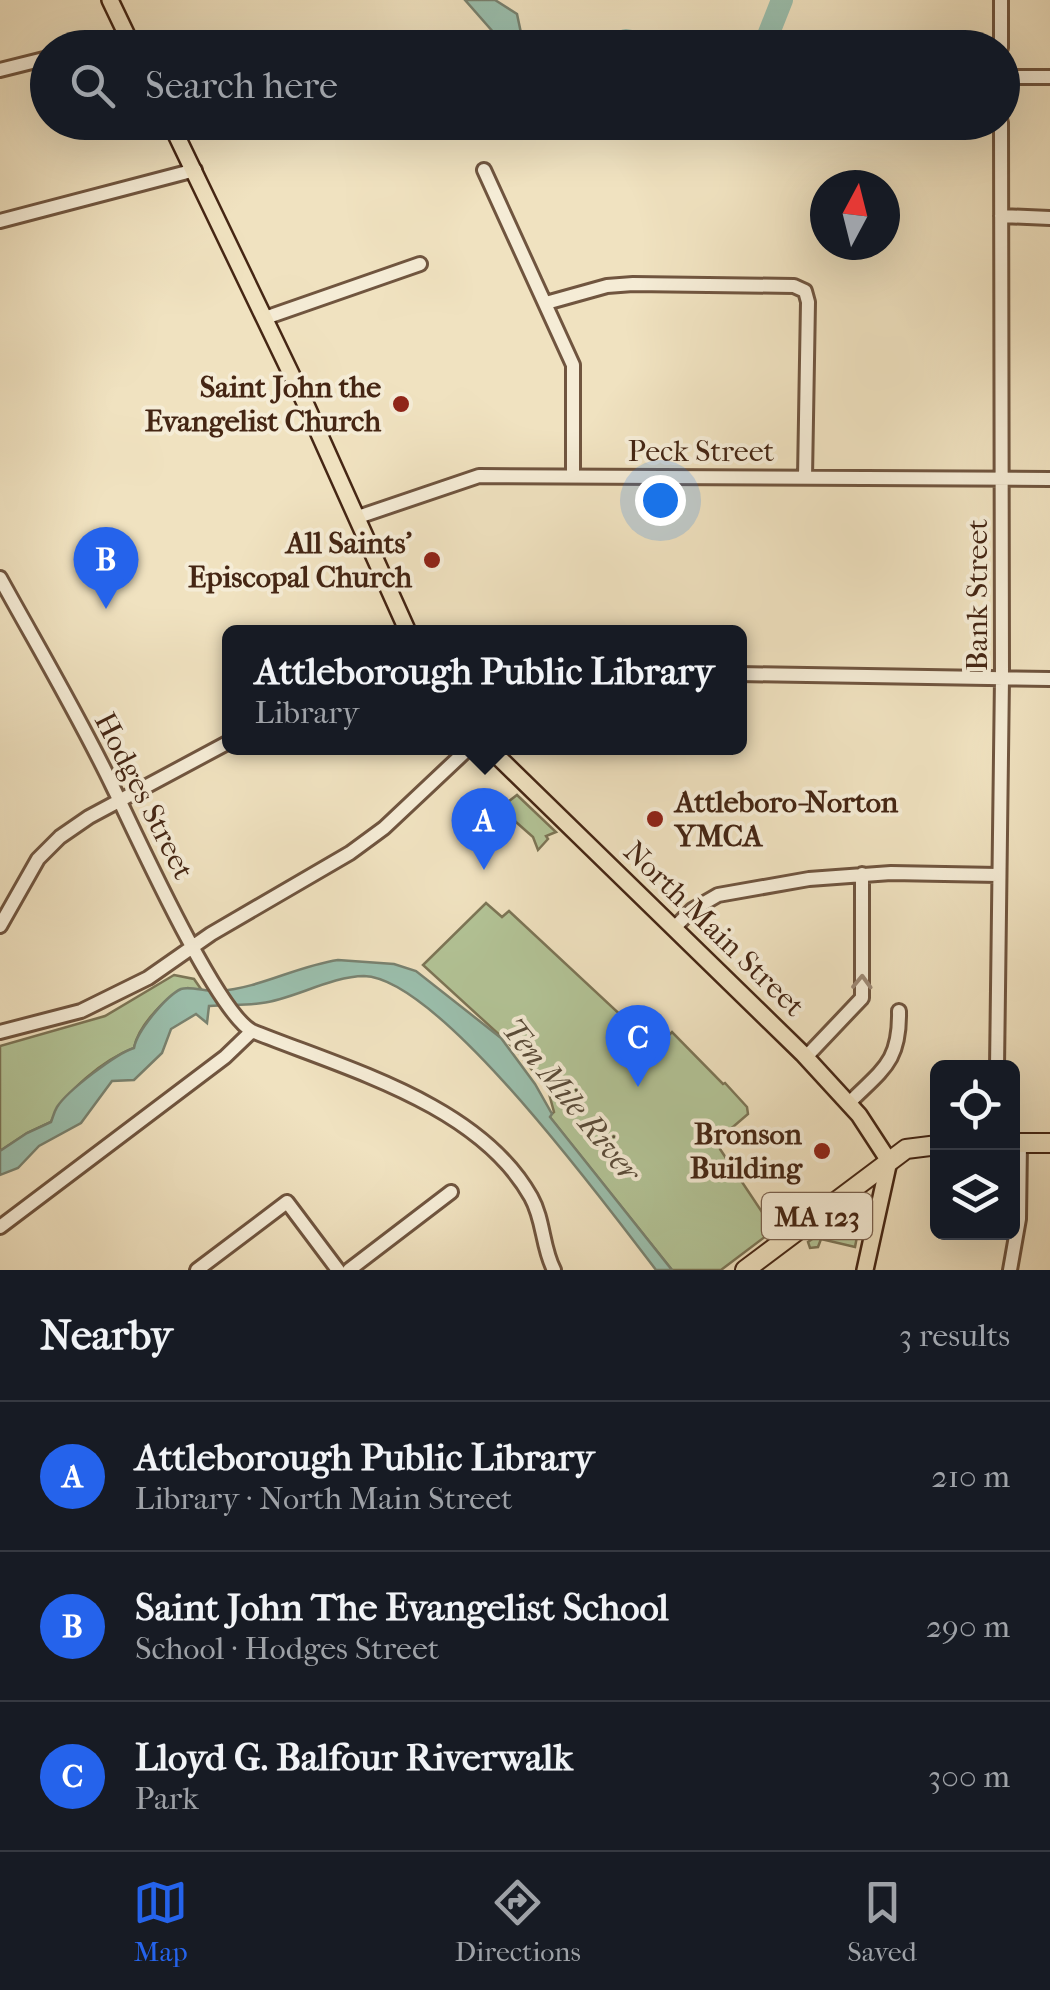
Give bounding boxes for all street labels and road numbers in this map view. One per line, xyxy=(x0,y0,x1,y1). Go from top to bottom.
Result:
street label: Peck Street xyxy=(628,434,775,469)
street label: Bank Street xyxy=(960,519,995,671)
street label: Hodges Street xyxy=(87,707,201,885)
street label: North Main Street xyxy=(616,834,812,1024)
road number: MA 123 xyxy=(762,1193,872,1239)

